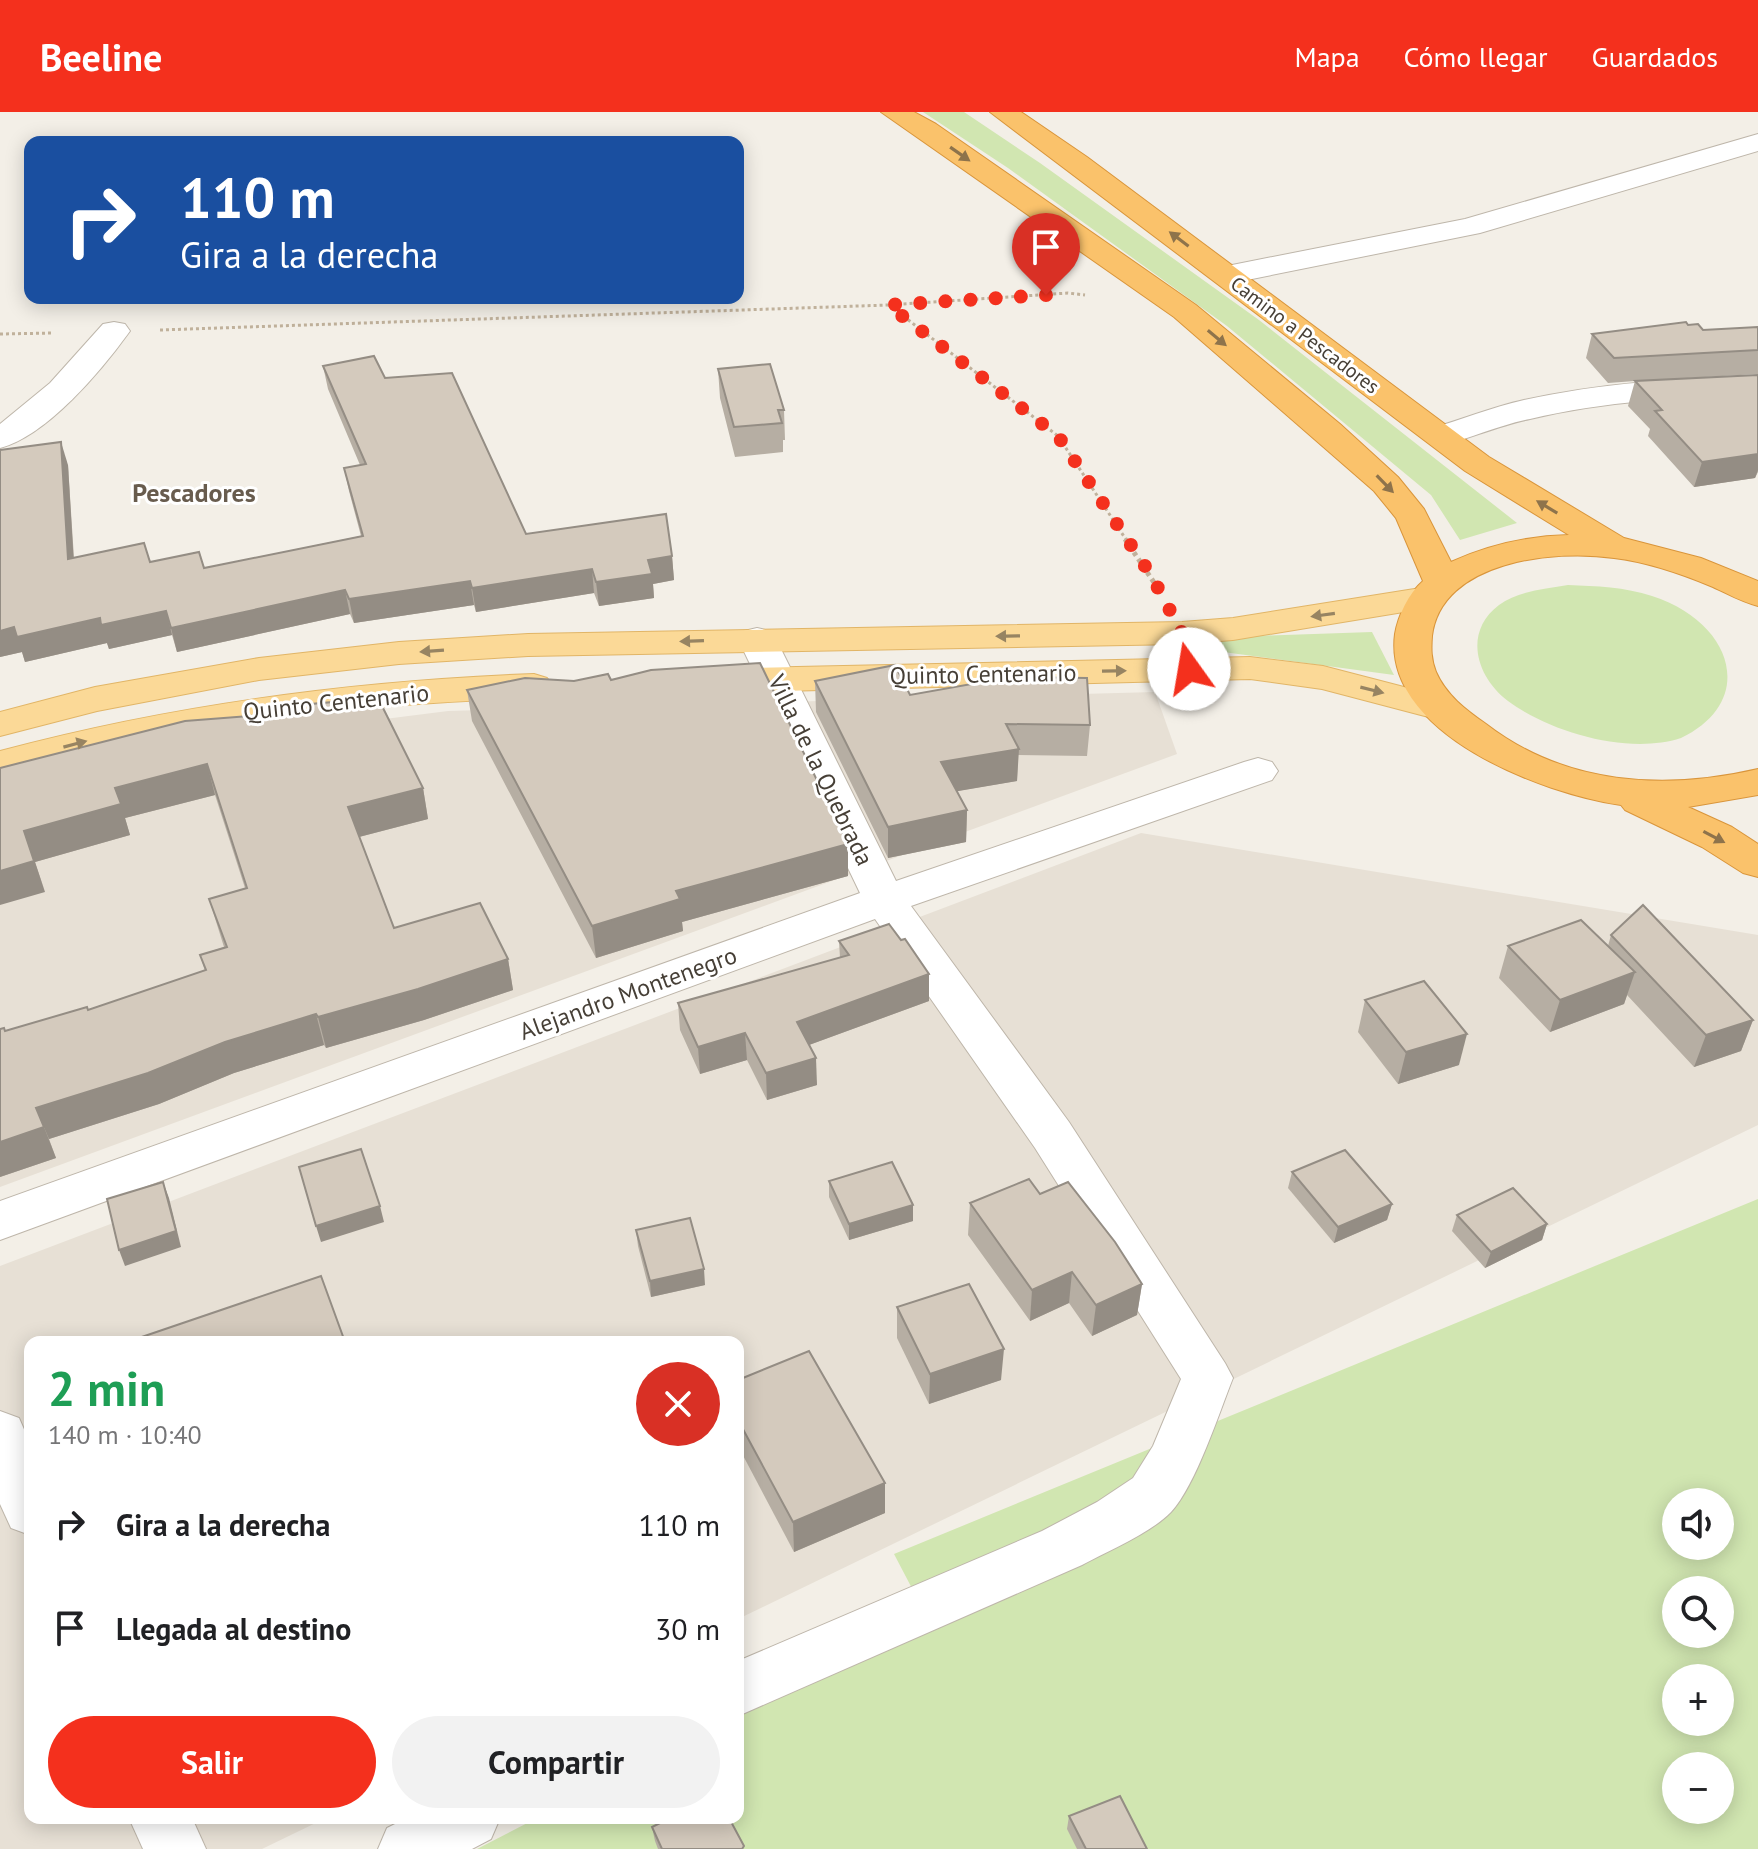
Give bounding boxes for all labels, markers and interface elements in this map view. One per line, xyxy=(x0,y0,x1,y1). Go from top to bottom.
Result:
text: Beeline xyxy=(40,32,162,81)
text: Mapa xyxy=(1295,38,1360,75)
text: Cómo llegar xyxy=(1404,38,1548,75)
text: Guardados xyxy=(1592,38,1718,75)
one-way arrow xyxy=(949,146,970,161)
text: 110 m xyxy=(180,161,335,233)
icon: right xyxy=(48,168,152,272)
pin xyxy=(1012,213,1080,295)
icon: arrive xyxy=(1024,225,1068,269)
text: Gira a la derecha xyxy=(180,231,438,278)
one-way arrow xyxy=(1169,232,1189,248)
street label: Camino a Pescadores xyxy=(1225,271,1385,399)
one-way arrow xyxy=(1206,329,1226,346)
one-way arrow xyxy=(1375,474,1393,493)
district label: Pescadores xyxy=(132,476,256,509)
one-way arrow xyxy=(1536,501,1558,515)
one-way arrow xyxy=(1310,609,1335,622)
position arrow xyxy=(1147,627,1231,711)
one-way arrow xyxy=(995,629,1020,642)
one-way arrow xyxy=(679,635,704,647)
one-way arrow xyxy=(419,645,444,658)
street label: Quinto Centenario xyxy=(889,657,1077,691)
one-way arrow xyxy=(1102,665,1127,677)
street label: Villa de la Quebrada xyxy=(761,669,881,871)
street label: Quinto Centenario xyxy=(241,677,431,727)
one-way arrow xyxy=(1360,685,1385,697)
one-way arrow xyxy=(63,737,88,749)
one-way arrow xyxy=(1703,830,1726,843)
street label: Alejandro Montenegro xyxy=(515,939,741,1047)
text: 2 min xyxy=(48,1357,165,1419)
button: close xyxy=(636,1362,720,1446)
text: 140 m · 10:40 xyxy=(48,1418,202,1451)
map controls xyxy=(1662,1488,1734,1824)
button: sound xyxy=(1662,1488,1734,1560)
icon: right xyxy=(48,1502,92,1546)
text: Gira a la derecha xyxy=(116,1505,330,1544)
text: 110 m xyxy=(639,1505,720,1544)
button: search xyxy=(1662,1576,1734,1648)
icon: arrive xyxy=(48,1606,92,1650)
text: Llegada al destino xyxy=(116,1609,351,1648)
text: 30 m xyxy=(655,1609,720,1648)
button: + xyxy=(1662,1664,1734,1736)
button: Salir xyxy=(48,1716,376,1808)
button: Compartir xyxy=(392,1716,720,1808)
button: − xyxy=(1662,1752,1734,1824)

